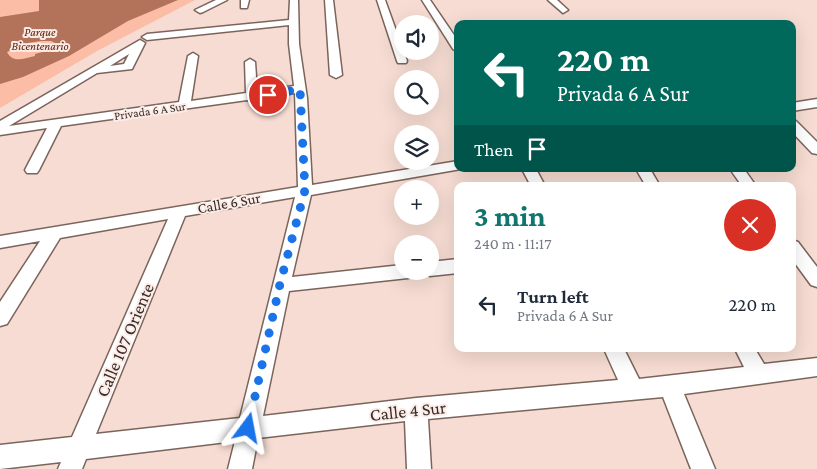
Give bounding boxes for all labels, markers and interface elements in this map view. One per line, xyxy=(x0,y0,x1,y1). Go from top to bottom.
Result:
map controls xyxy=(394,15,439,280)
button: sound xyxy=(394,15,439,60)
park label: Parque Bicentenario xyxy=(12,25,69,53)
icon: left xyxy=(474,40,539,105)
text: 220 m xyxy=(557,40,650,79)
button: search xyxy=(394,70,439,115)
pin xyxy=(247,74,289,116)
icon: arrive xyxy=(254,81,282,109)
text: Privada 6 A Sur xyxy=(557,81,689,106)
street label: Privada 6 A Sur xyxy=(113,99,187,123)
button: layers xyxy=(394,125,439,170)
icon: arrive xyxy=(523,135,551,163)
text: Then xyxy=(474,139,513,160)
button: + xyxy=(394,180,439,225)
street label: Calle 6 Sur xyxy=(196,189,262,216)
text: 3 min xyxy=(474,199,546,232)
button: close xyxy=(724,199,776,251)
button: − xyxy=(394,235,439,280)
text: 240 m · 11:17 xyxy=(474,235,552,252)
street label: Calle 107 Oriente xyxy=(92,280,158,400)
text: Turn left xyxy=(517,286,589,307)
icon: left xyxy=(474,291,502,319)
text: 220 m xyxy=(728,294,776,315)
text: Privada 6 A Sur xyxy=(517,307,613,324)
street label: Calle 4 Sur xyxy=(369,397,448,425)
position arrow xyxy=(221,401,273,453)

